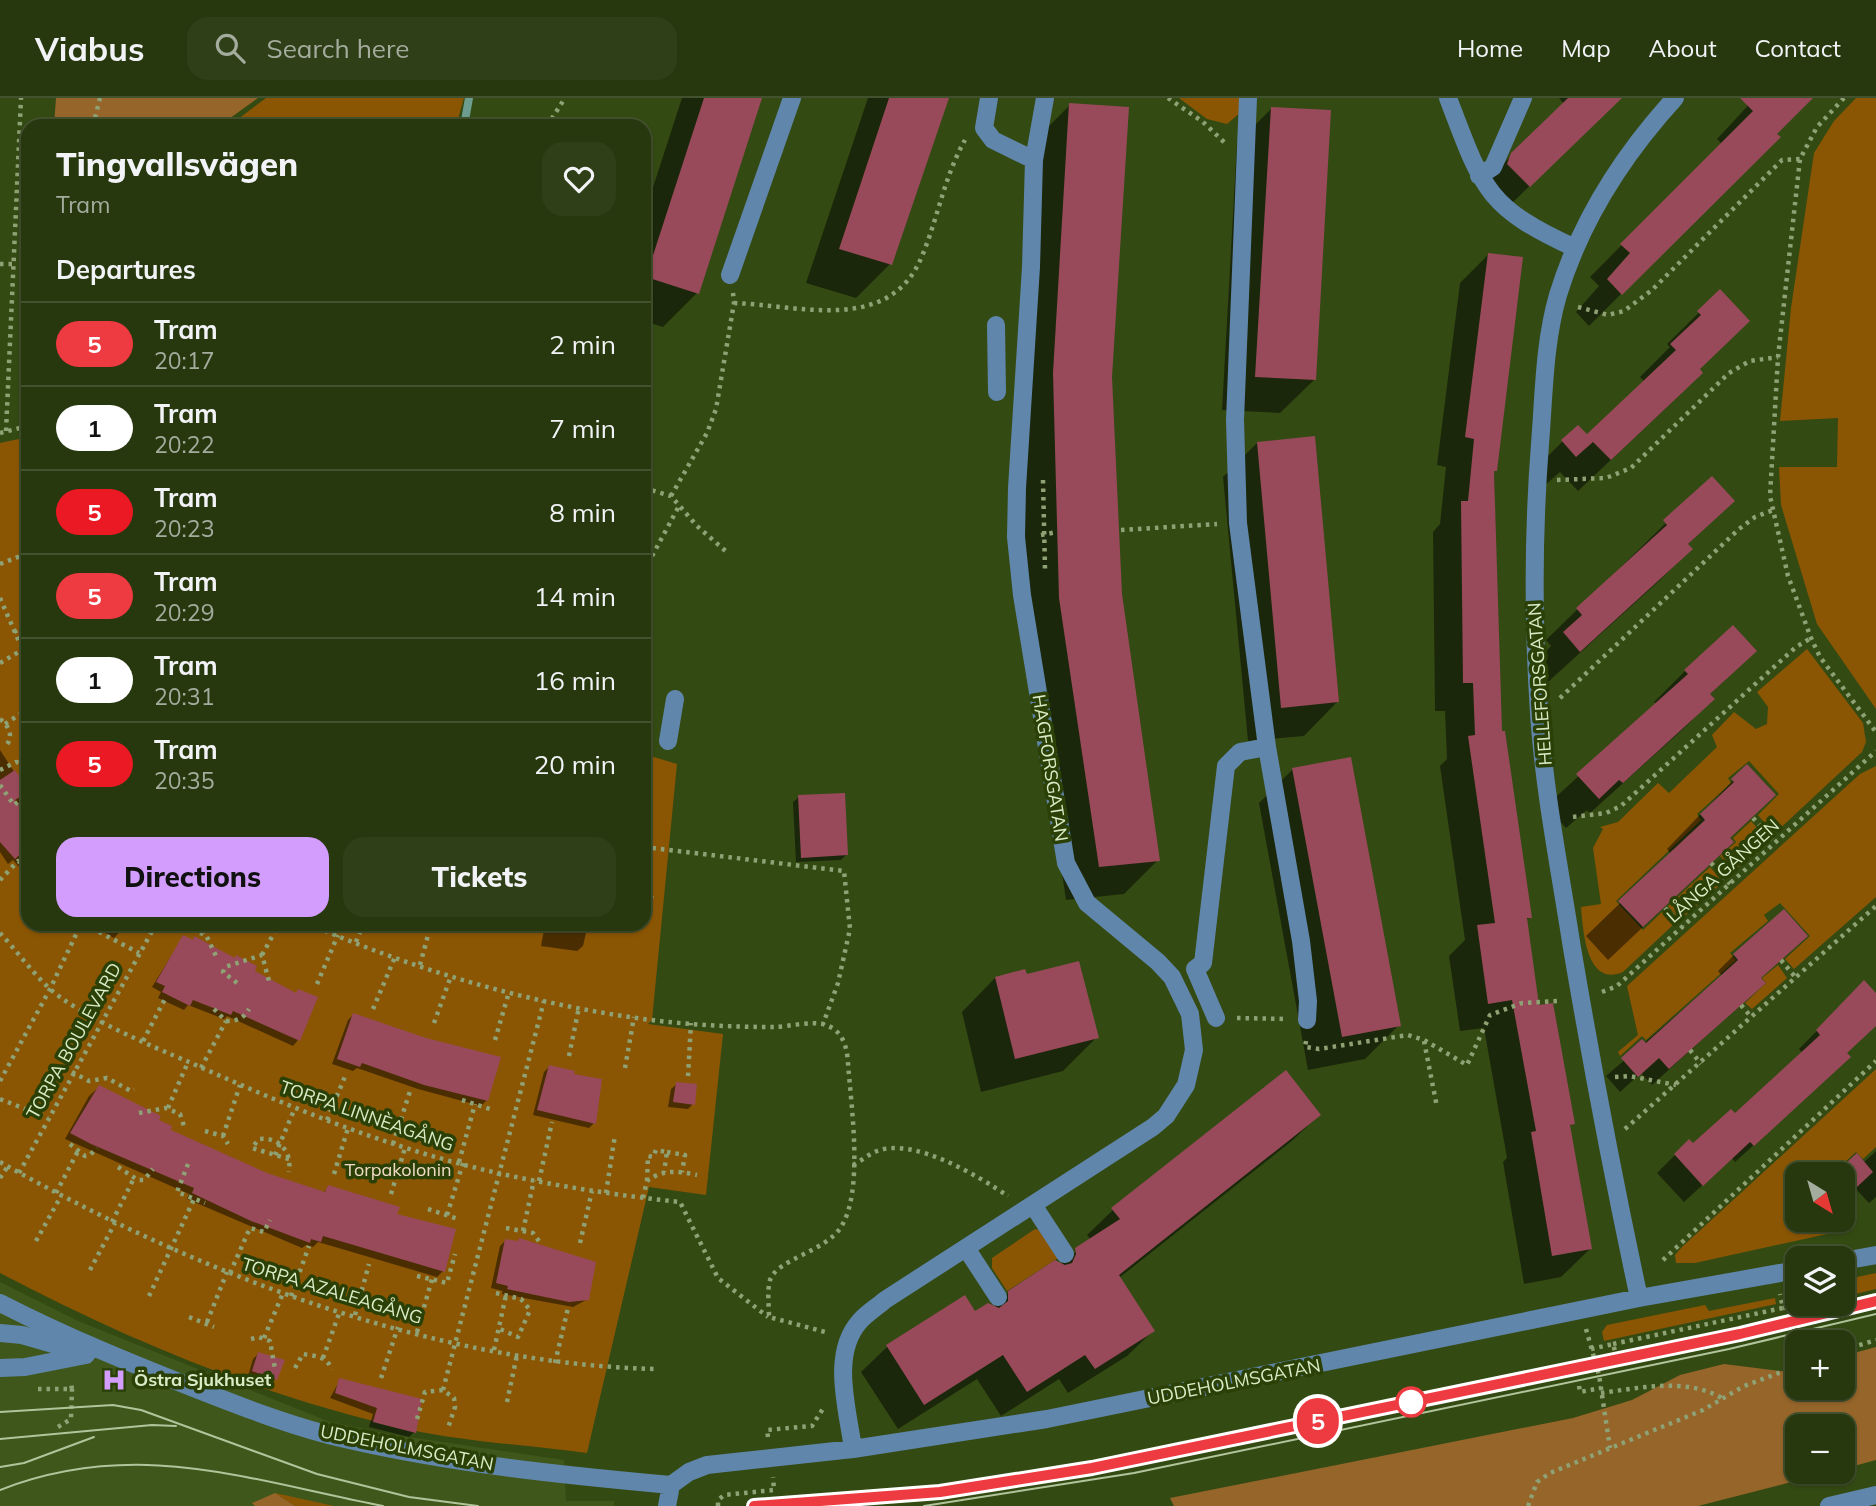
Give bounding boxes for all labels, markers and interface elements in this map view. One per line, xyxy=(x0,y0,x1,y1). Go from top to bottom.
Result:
search box xyxy=(187,17,677,80)
text: Viabus xyxy=(35,28,145,69)
icon: search xyxy=(211,29,249,67)
text: Search here xyxy=(267,32,409,65)
text: Home xyxy=(1457,33,1523,63)
text: Map xyxy=(1561,33,1611,63)
text: About xyxy=(1649,33,1717,63)
text: Contact xyxy=(1755,33,1841,63)
button: heart xyxy=(542,142,616,216)
text: Tingvallsvägen xyxy=(56,143,298,184)
text: Tram xyxy=(56,190,110,219)
text: Departures xyxy=(56,253,196,286)
text: Tram xyxy=(154,313,218,346)
text: 2 min xyxy=(549,328,616,361)
text: 5 xyxy=(87,329,102,359)
text: 20:17 xyxy=(154,346,214,375)
text: Tram xyxy=(154,397,218,430)
text: 7 min xyxy=(549,412,616,445)
text: 1 xyxy=(87,413,102,443)
text: 20:22 xyxy=(154,430,214,459)
text: Tram xyxy=(154,481,218,514)
text: 8 min xyxy=(549,496,616,529)
text: 5 xyxy=(87,497,102,527)
text: 20:23 xyxy=(154,514,214,543)
text: Tram xyxy=(154,565,218,598)
text: 14 min xyxy=(534,580,616,613)
text: 5 xyxy=(87,581,102,611)
text: 20:29 xyxy=(154,598,214,627)
street label: HELLEFORSGATAN xyxy=(1522,602,1557,766)
text: Tram xyxy=(154,649,218,682)
text: 16 min xyxy=(534,664,616,697)
text: 1 xyxy=(87,665,102,695)
text: 20:31 xyxy=(154,682,214,711)
street label: HAGFORSGATAN xyxy=(1028,693,1073,843)
text: Tram xyxy=(154,733,218,766)
text: 20 min xyxy=(534,748,616,781)
text: 5 xyxy=(87,749,102,779)
text: 20:35 xyxy=(154,766,214,795)
street label: LÅNGA GÅNGEN xyxy=(1661,814,1784,927)
button: Directions xyxy=(56,837,329,917)
button: Tickets xyxy=(343,837,616,917)
street label: TORPA BOULEVARD xyxy=(21,959,126,1123)
street label: TORPA LINNÈAGÅNG xyxy=(277,1075,457,1156)
park label: Torpakolonin xyxy=(344,1158,452,1181)
north arrow xyxy=(1785,1162,1855,1232)
map controls xyxy=(1785,1162,1855,1484)
button: layers xyxy=(1785,1246,1855,1316)
street label: TORPA AZALEAGÅNG xyxy=(239,1252,425,1329)
button: + xyxy=(1785,1330,1855,1400)
street label: UDDEHOLMSGATAN xyxy=(1145,1353,1322,1410)
hospital icon: Östra Sjukhuset xyxy=(100,1366,128,1394)
place label: Östra Sjukhuset xyxy=(134,1368,271,1391)
unlabelled marker xyxy=(1396,1387,1426,1417)
line badge: 5 xyxy=(1295,1398,1341,1444)
text: 5 xyxy=(1311,1406,1325,1436)
button: − xyxy=(1785,1414,1855,1484)
street label: UDDEHOLMSGATAN xyxy=(319,1419,496,1476)

